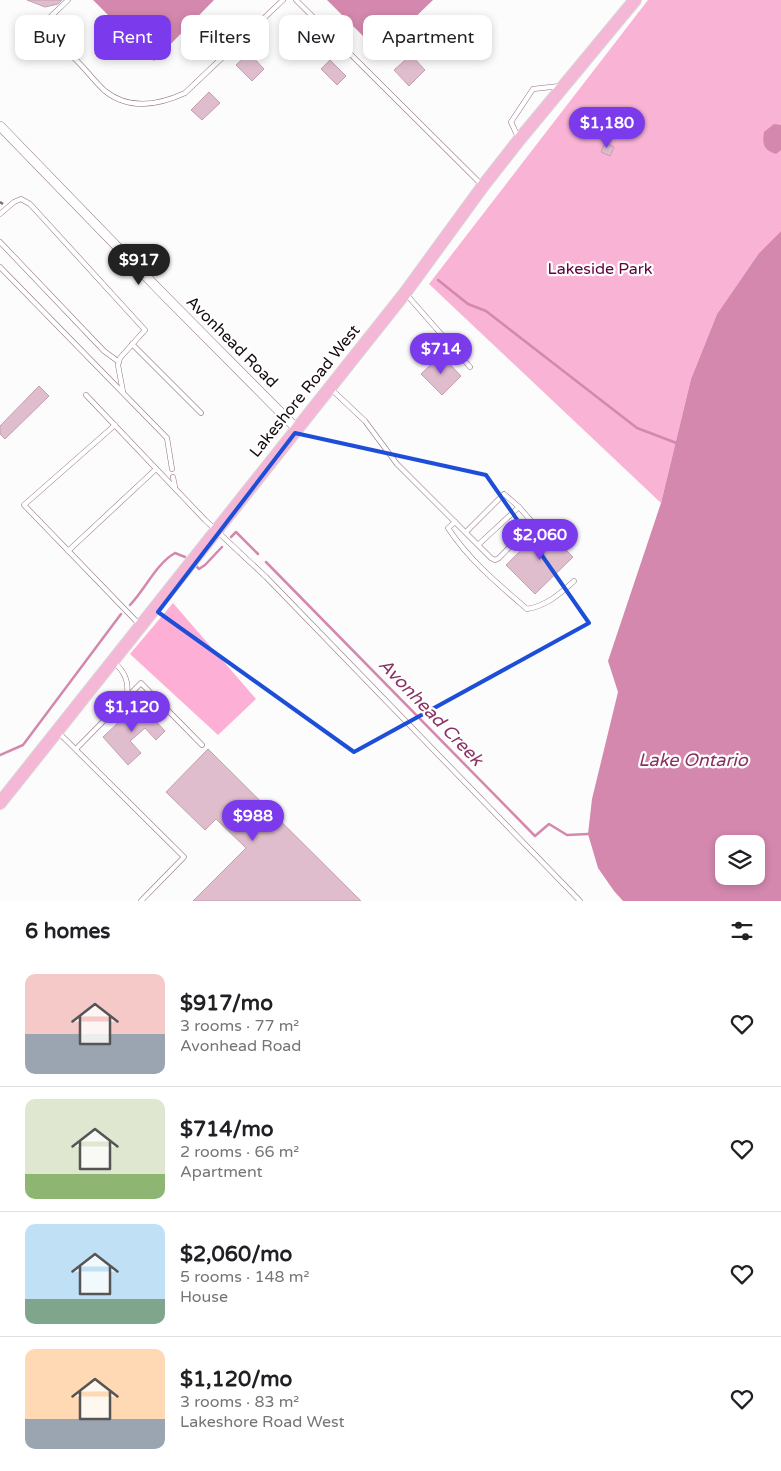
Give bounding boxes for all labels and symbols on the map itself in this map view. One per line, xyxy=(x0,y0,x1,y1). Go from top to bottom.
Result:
pin: $1,180 xyxy=(566,106,648,149)
pin: $917 xyxy=(109,244,169,286)
park label: Lakeside Park xyxy=(548,259,653,279)
street label: Avonhead Road xyxy=(182,292,282,392)
street label: Lakeshore Road West xyxy=(245,321,365,461)
pin: $714 xyxy=(411,332,471,375)
pin: $2,060 xyxy=(499,518,581,561)
water label: Avonhead Creek xyxy=(374,654,489,771)
pin: $1,120 xyxy=(91,690,173,733)
water label: Lake Ontario xyxy=(638,749,749,771)
pin: $988 xyxy=(223,800,283,842)

